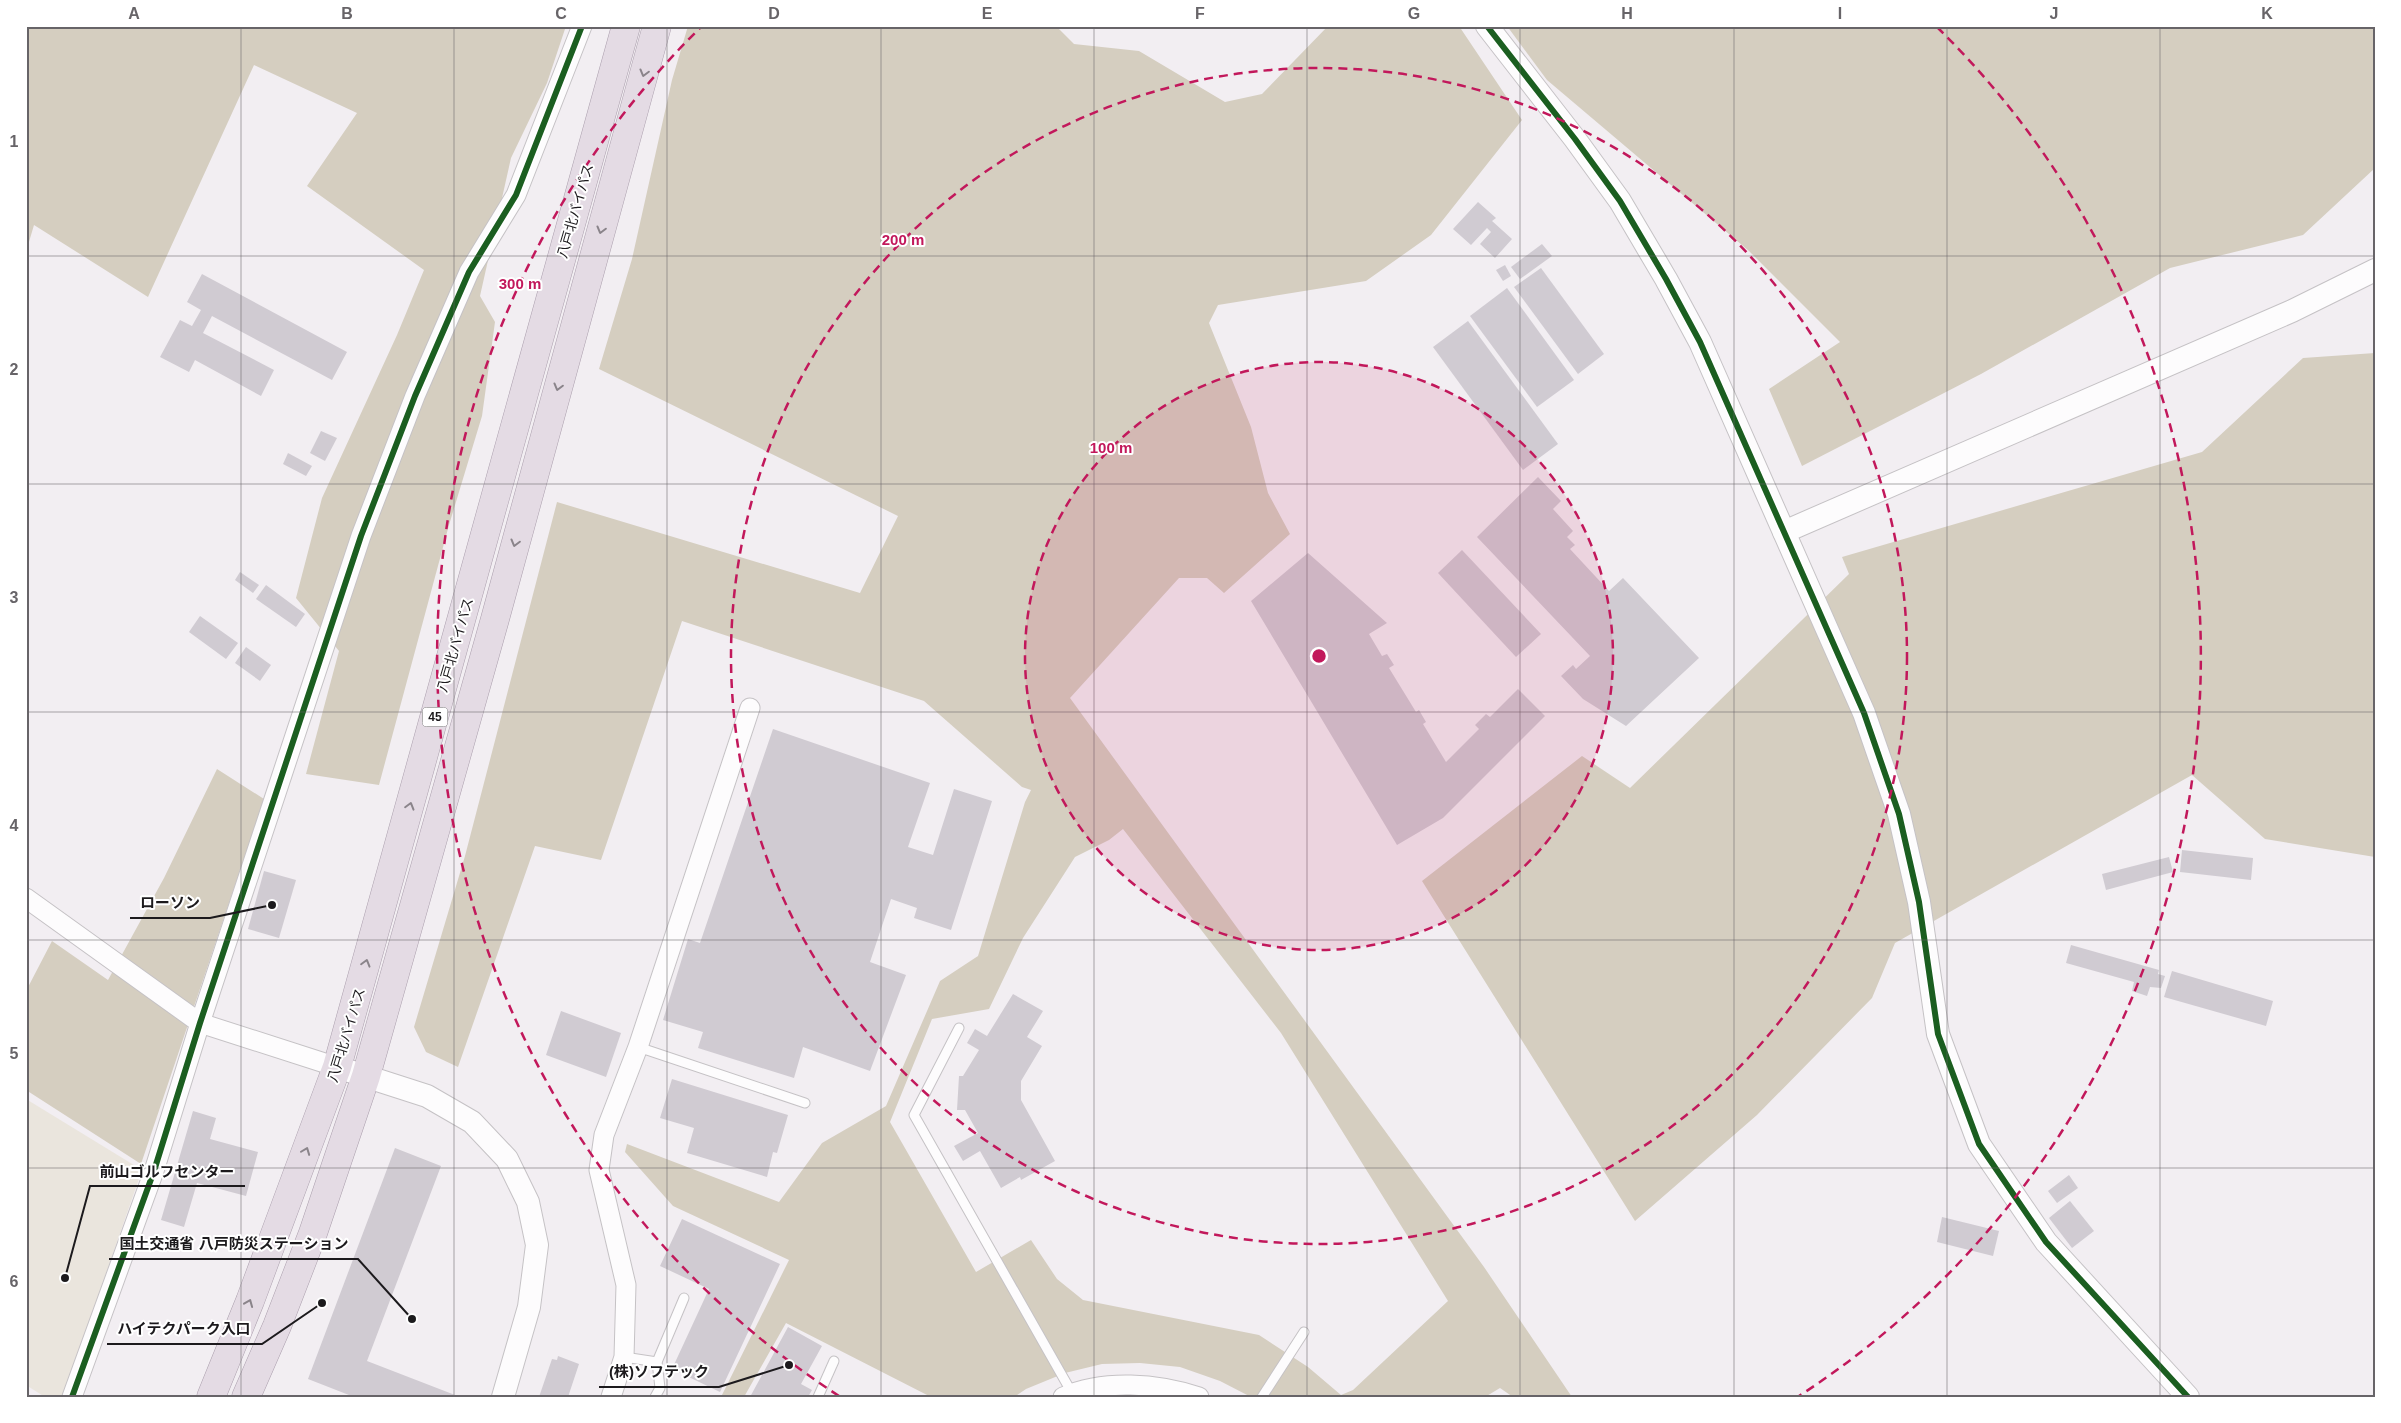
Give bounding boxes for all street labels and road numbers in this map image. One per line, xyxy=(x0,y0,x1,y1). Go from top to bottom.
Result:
street label: 八戸北バイパス xyxy=(554,162,596,260)
street label: 八戸北バイパス xyxy=(434,596,476,694)
road number: 45 xyxy=(422,708,448,726)
street label: 八戸北バイパス xyxy=(324,986,368,1084)

